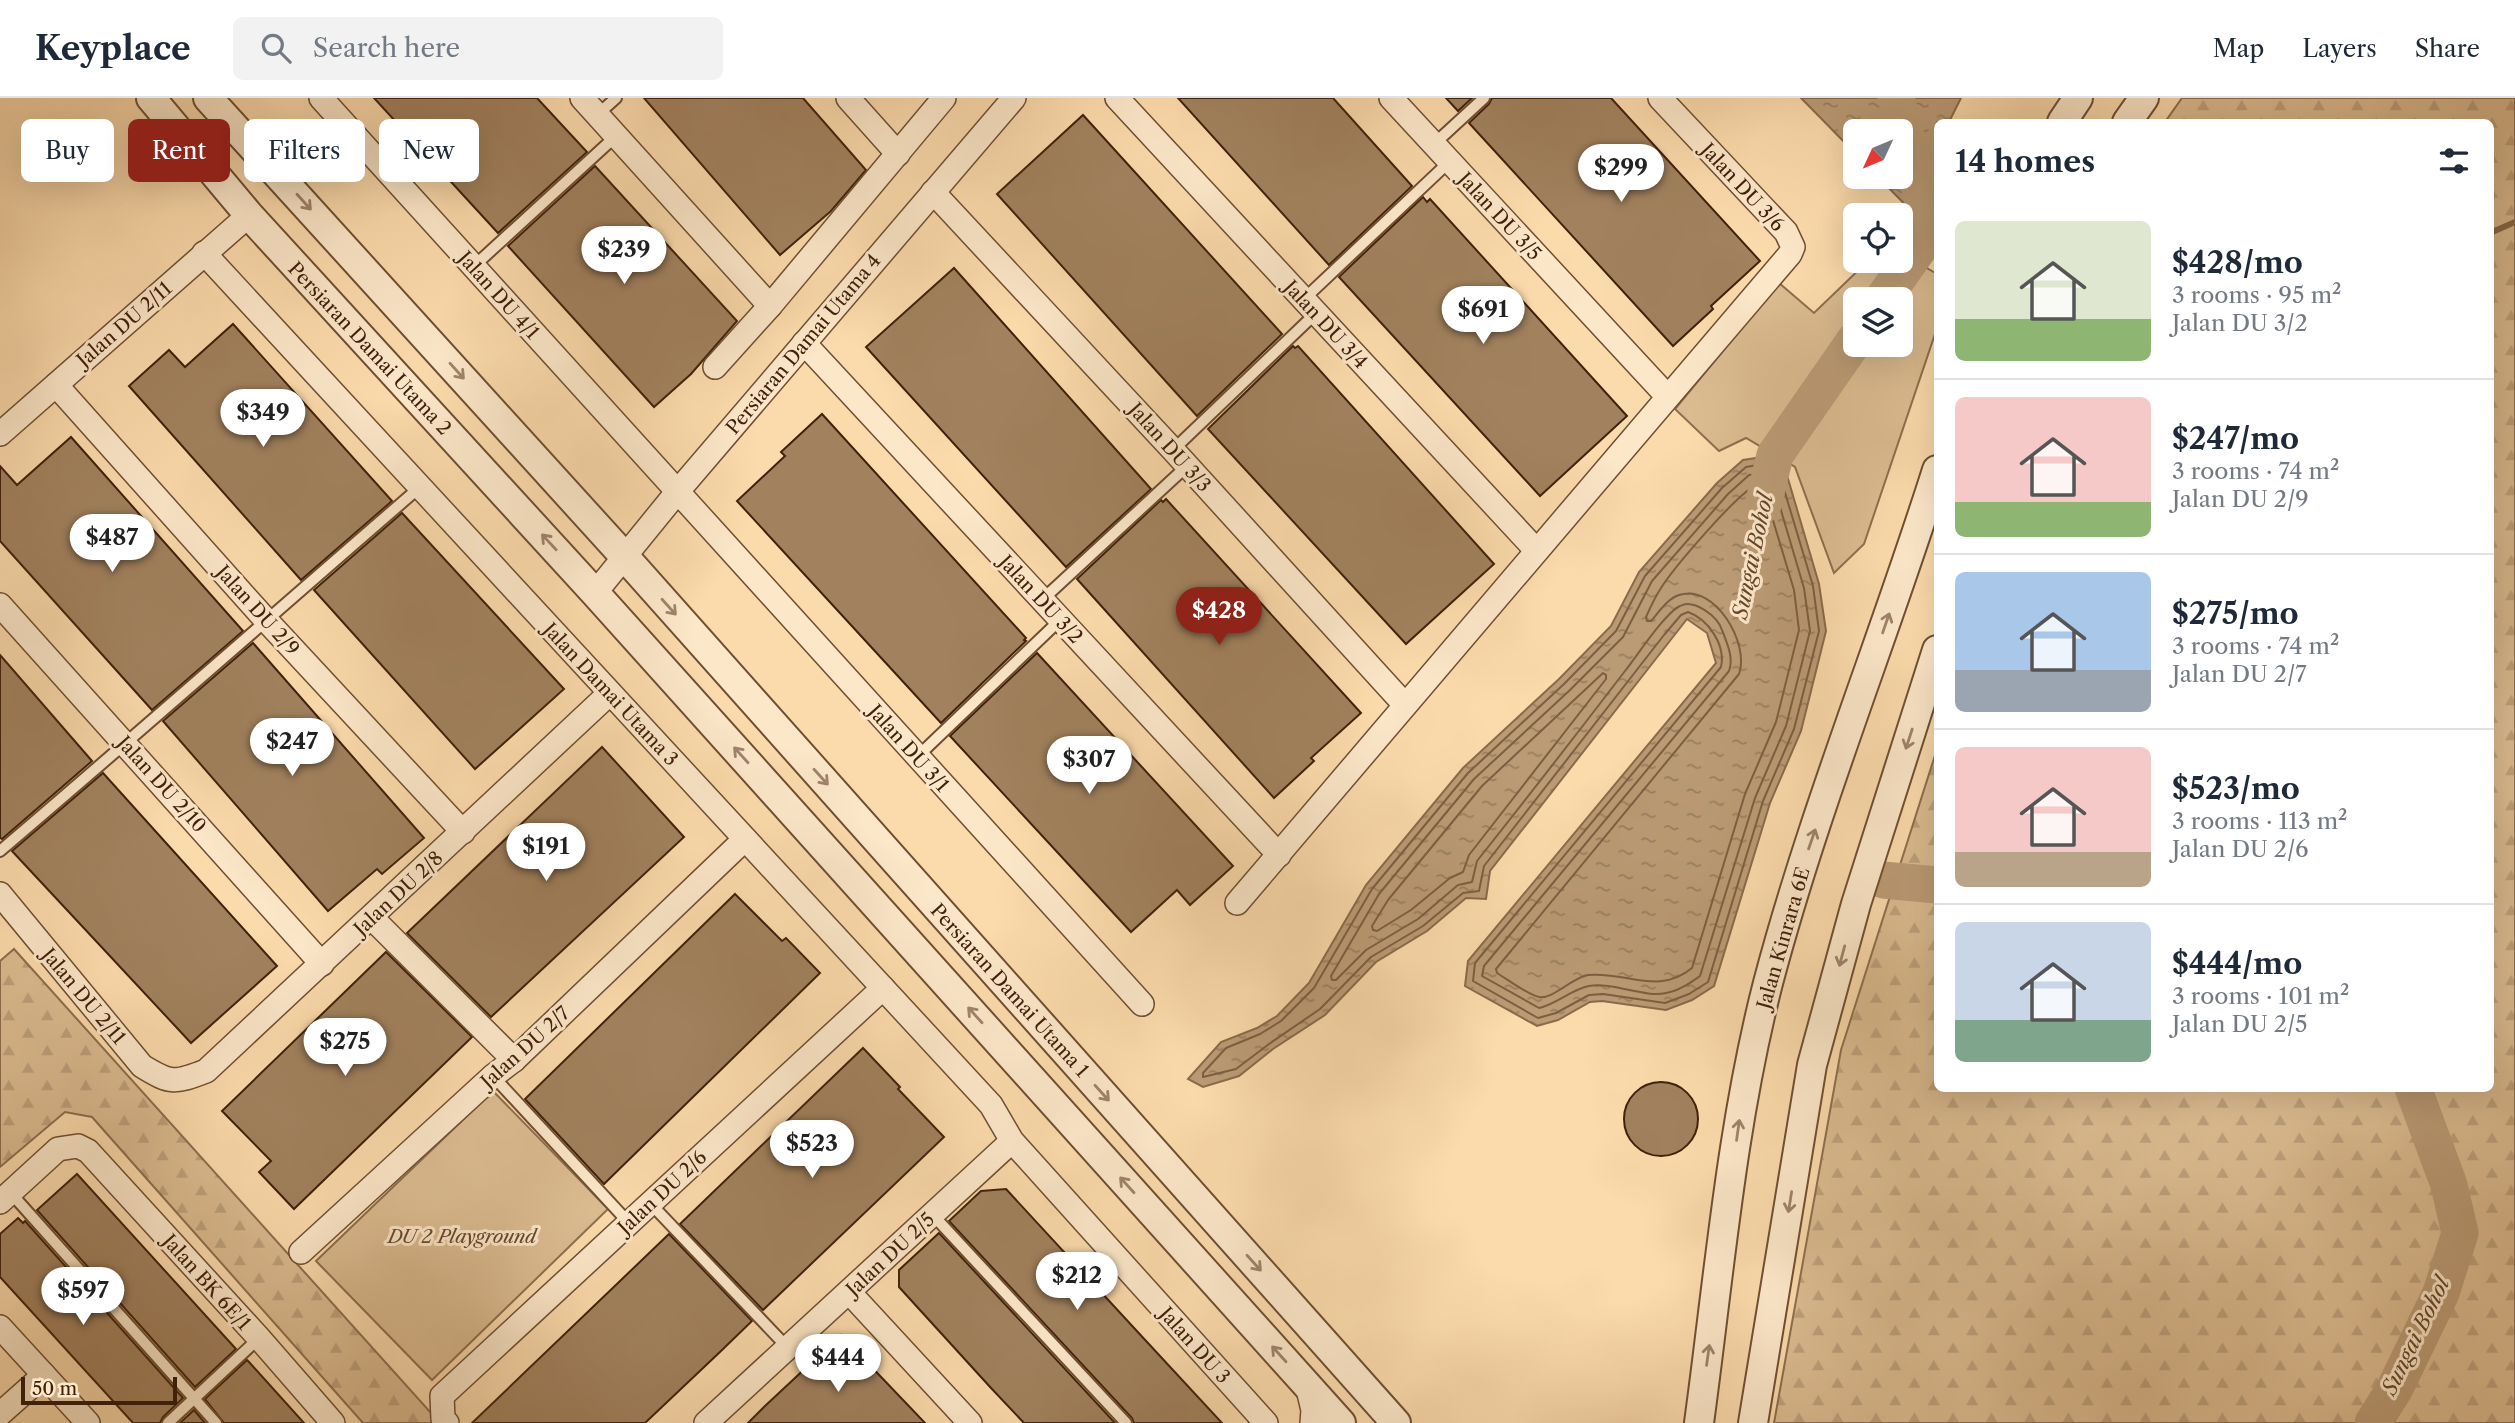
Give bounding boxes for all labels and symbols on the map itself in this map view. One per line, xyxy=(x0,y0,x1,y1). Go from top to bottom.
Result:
north arrow xyxy=(1843,119,1913,189)
street label: Jalan DU 3/6 xyxy=(1694,136,1789,236)
pin: $299 xyxy=(1580,144,1662,204)
street label: Jalan DU 3/5 xyxy=(1451,166,1546,265)
one-way arrow xyxy=(296,193,312,211)
pin: $239 xyxy=(583,226,665,286)
street label: Jalan DU 4/1 xyxy=(451,245,544,344)
street label: Persiaran Damai Utama 4 xyxy=(721,250,886,439)
street label: Persiaran Damai Utama 2 xyxy=(283,257,456,440)
street label: Jalan DU 3/4 xyxy=(1277,273,1372,373)
street label: Jalan DU 2/11 xyxy=(70,277,176,374)
pin: $691 xyxy=(1442,286,1524,346)
one-way arrow xyxy=(448,362,465,379)
pin: $349 xyxy=(222,390,304,449)
street label: Jalan DU 3/3 xyxy=(1122,396,1216,497)
water label: Sungai Bohol xyxy=(1727,489,1778,623)
pin: $487 xyxy=(71,514,153,574)
one-way arrow xyxy=(540,534,557,551)
street label: Jalan DU 3/2 xyxy=(992,548,1087,648)
street label: Jalan DU 2/9 xyxy=(209,558,304,660)
pin: $428 xyxy=(1178,588,1260,647)
one-way arrow xyxy=(661,598,678,615)
one-way arrow xyxy=(1881,613,1893,635)
street label: Jalan Damai Utama 3 xyxy=(536,616,683,771)
street label: Jalan DU 3/1 xyxy=(862,698,954,797)
pin: $247 xyxy=(251,718,333,778)
one-way arrow xyxy=(1902,727,1914,749)
street label: Jalan DU 2/10 xyxy=(110,729,211,837)
pin: $307 xyxy=(1048,736,1130,796)
one-way arrow xyxy=(732,747,749,764)
one-way arrow xyxy=(813,768,829,786)
pin: $191 xyxy=(505,824,587,883)
one-way arrow xyxy=(1807,828,1819,850)
street label: Jalan DU 2/8 xyxy=(347,846,448,942)
street label: Jalan Kinrara 6E xyxy=(1751,865,1815,1015)
street label: Persiaran Damai Utama 1 xyxy=(926,899,1093,1082)
street label: Jalan DU 2/11 xyxy=(35,941,130,1049)
one-way arrow xyxy=(1835,944,1848,967)
street label: Jalan DU 2/7 xyxy=(474,1001,575,1095)
one-way arrow xyxy=(967,1007,983,1025)
pin: $275 xyxy=(304,1018,386,1078)
one-way arrow xyxy=(1094,1084,1110,1102)
one-way arrow xyxy=(1732,1119,1745,1142)
pin: $523 xyxy=(771,1121,853,1180)
street label: Jalan DU 2/6 xyxy=(611,1146,711,1241)
one-way arrow xyxy=(1118,1177,1135,1194)
one-way arrow xyxy=(1783,1190,1796,1213)
street label: Jalan DU 2/5 xyxy=(839,1208,939,1303)
park label: DU 2 Playground xyxy=(386,1225,538,1248)
street label: Jalan BK 6E/1 xyxy=(156,1228,256,1335)
pin: $212 xyxy=(1036,1252,1118,1312)
one-way arrow xyxy=(1246,1254,1262,1272)
pin: $597 xyxy=(42,1268,124,1327)
water label: Sungai Bohol xyxy=(2375,1271,2456,1400)
street label: Jalan DU 3 xyxy=(1152,1300,1235,1388)
pin: $444 xyxy=(797,1334,879,1394)
one-way arrow xyxy=(1701,1345,1714,1367)
one-way arrow xyxy=(1270,1346,1287,1363)
scale bar xyxy=(21,1374,177,1406)

